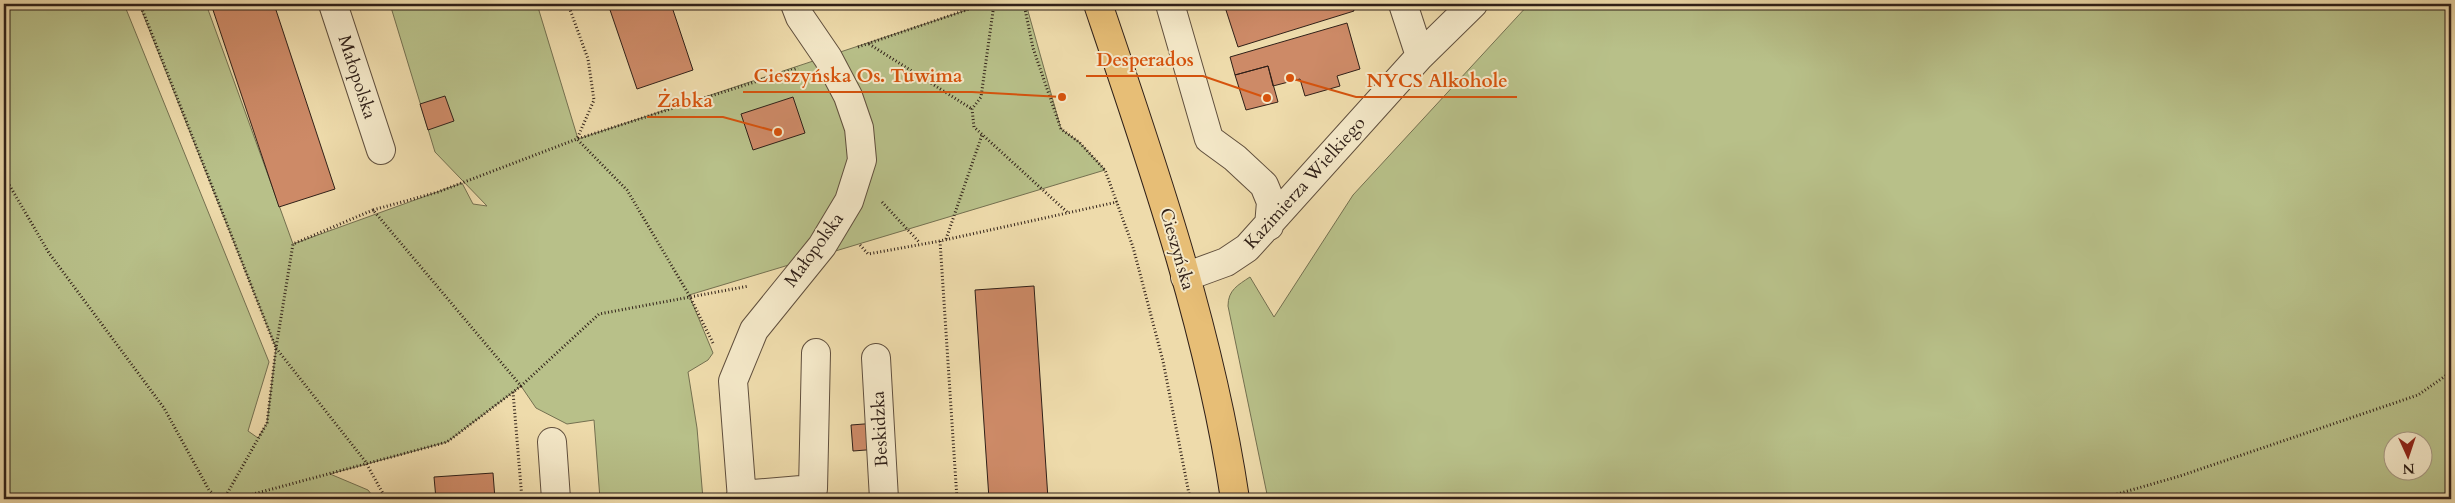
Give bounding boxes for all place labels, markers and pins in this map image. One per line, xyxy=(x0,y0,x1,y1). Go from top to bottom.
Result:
callout: Desperados xyxy=(1086,42,1203,76)
callout: Cieszyńska Os. Tuwima xyxy=(743,58,972,92)
callout: NYCS Alkohole xyxy=(1356,63,1517,97)
callout: Żabka xyxy=(647,83,723,117)

